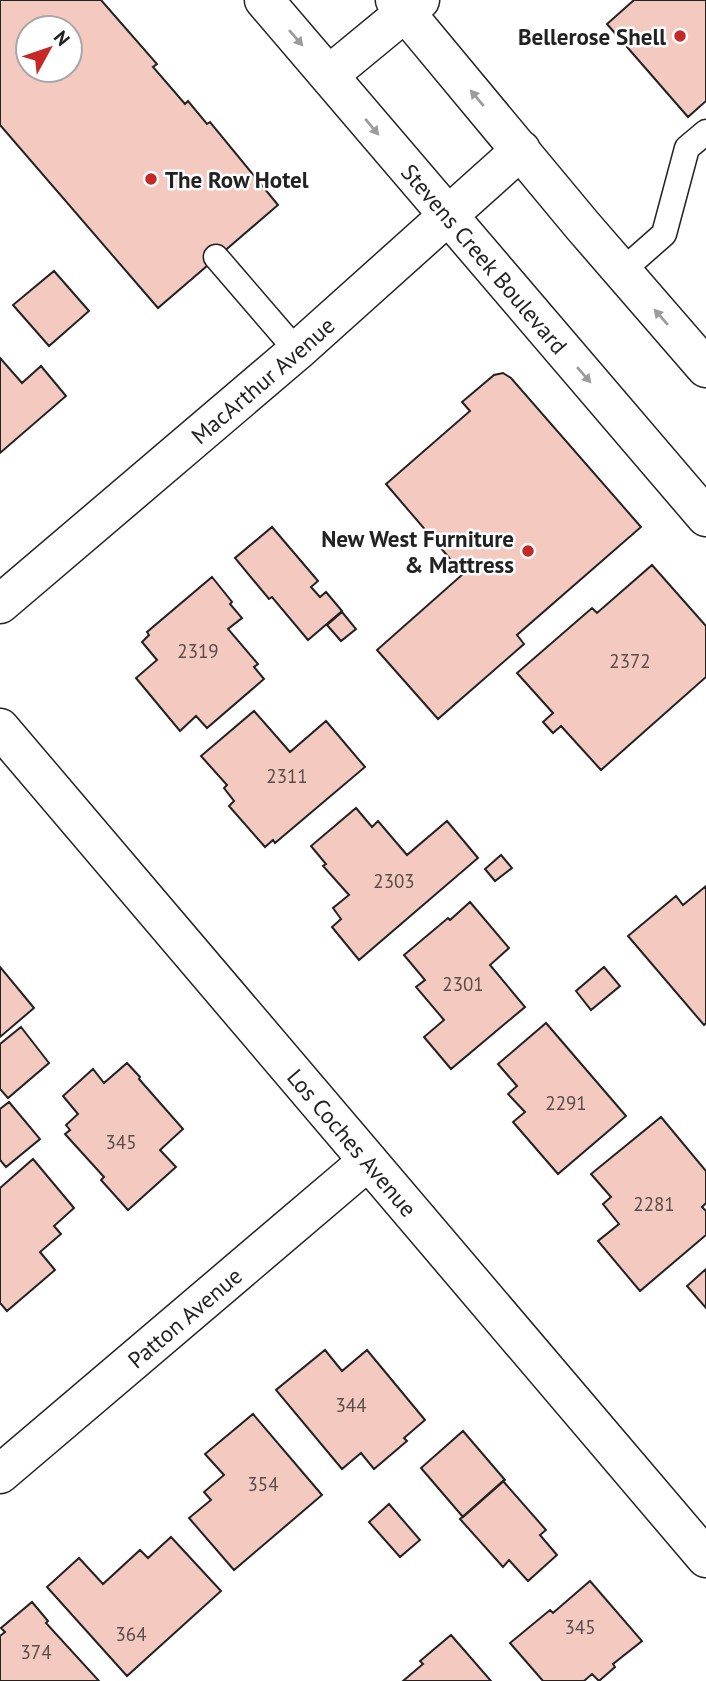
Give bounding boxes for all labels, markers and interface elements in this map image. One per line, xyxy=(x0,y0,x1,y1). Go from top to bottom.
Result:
north arrow xyxy=(14,14,84,84)
place label: Bellerose Shell xyxy=(518,22,666,51)
text: N xyxy=(49,26,75,51)
marker: Bellerose Shell xyxy=(672,28,688,44)
one-way arrow xyxy=(288,29,303,46)
one-way arrow xyxy=(470,89,485,106)
one-way arrow xyxy=(365,118,380,136)
street label: Stevens Creek Boulevard xyxy=(396,157,574,359)
place label: The Row Hotel xyxy=(165,165,309,194)
marker: The Row Hotel xyxy=(143,171,159,187)
one-way arrow xyxy=(653,308,669,326)
street label: MacArthur Avenue xyxy=(185,310,340,450)
one-way arrow xyxy=(576,366,592,384)
place label: New West Furniture & Mattress xyxy=(321,524,514,579)
marker: New West Furniture & Mattress xyxy=(520,543,536,559)
house number: 2319 xyxy=(177,639,219,663)
house number: 2372 xyxy=(609,649,651,673)
house number: 2311 xyxy=(266,764,308,788)
house number: 2303 xyxy=(373,869,415,893)
house number: 2301 xyxy=(442,972,484,996)
street label: Los Coches Avenue xyxy=(281,1063,423,1222)
house number: 2291 xyxy=(545,1091,587,1115)
house number: 345 xyxy=(105,1130,137,1154)
house number: 2281 xyxy=(633,1192,675,1216)
street label: Patton Avenue xyxy=(121,1260,247,1374)
house number: 344 xyxy=(335,1393,367,1417)
house number: 354 xyxy=(247,1472,279,1496)
house number: 345 xyxy=(564,1615,596,1639)
house number: 364 xyxy=(115,1622,147,1646)
house number: 374 xyxy=(20,1640,52,1664)

